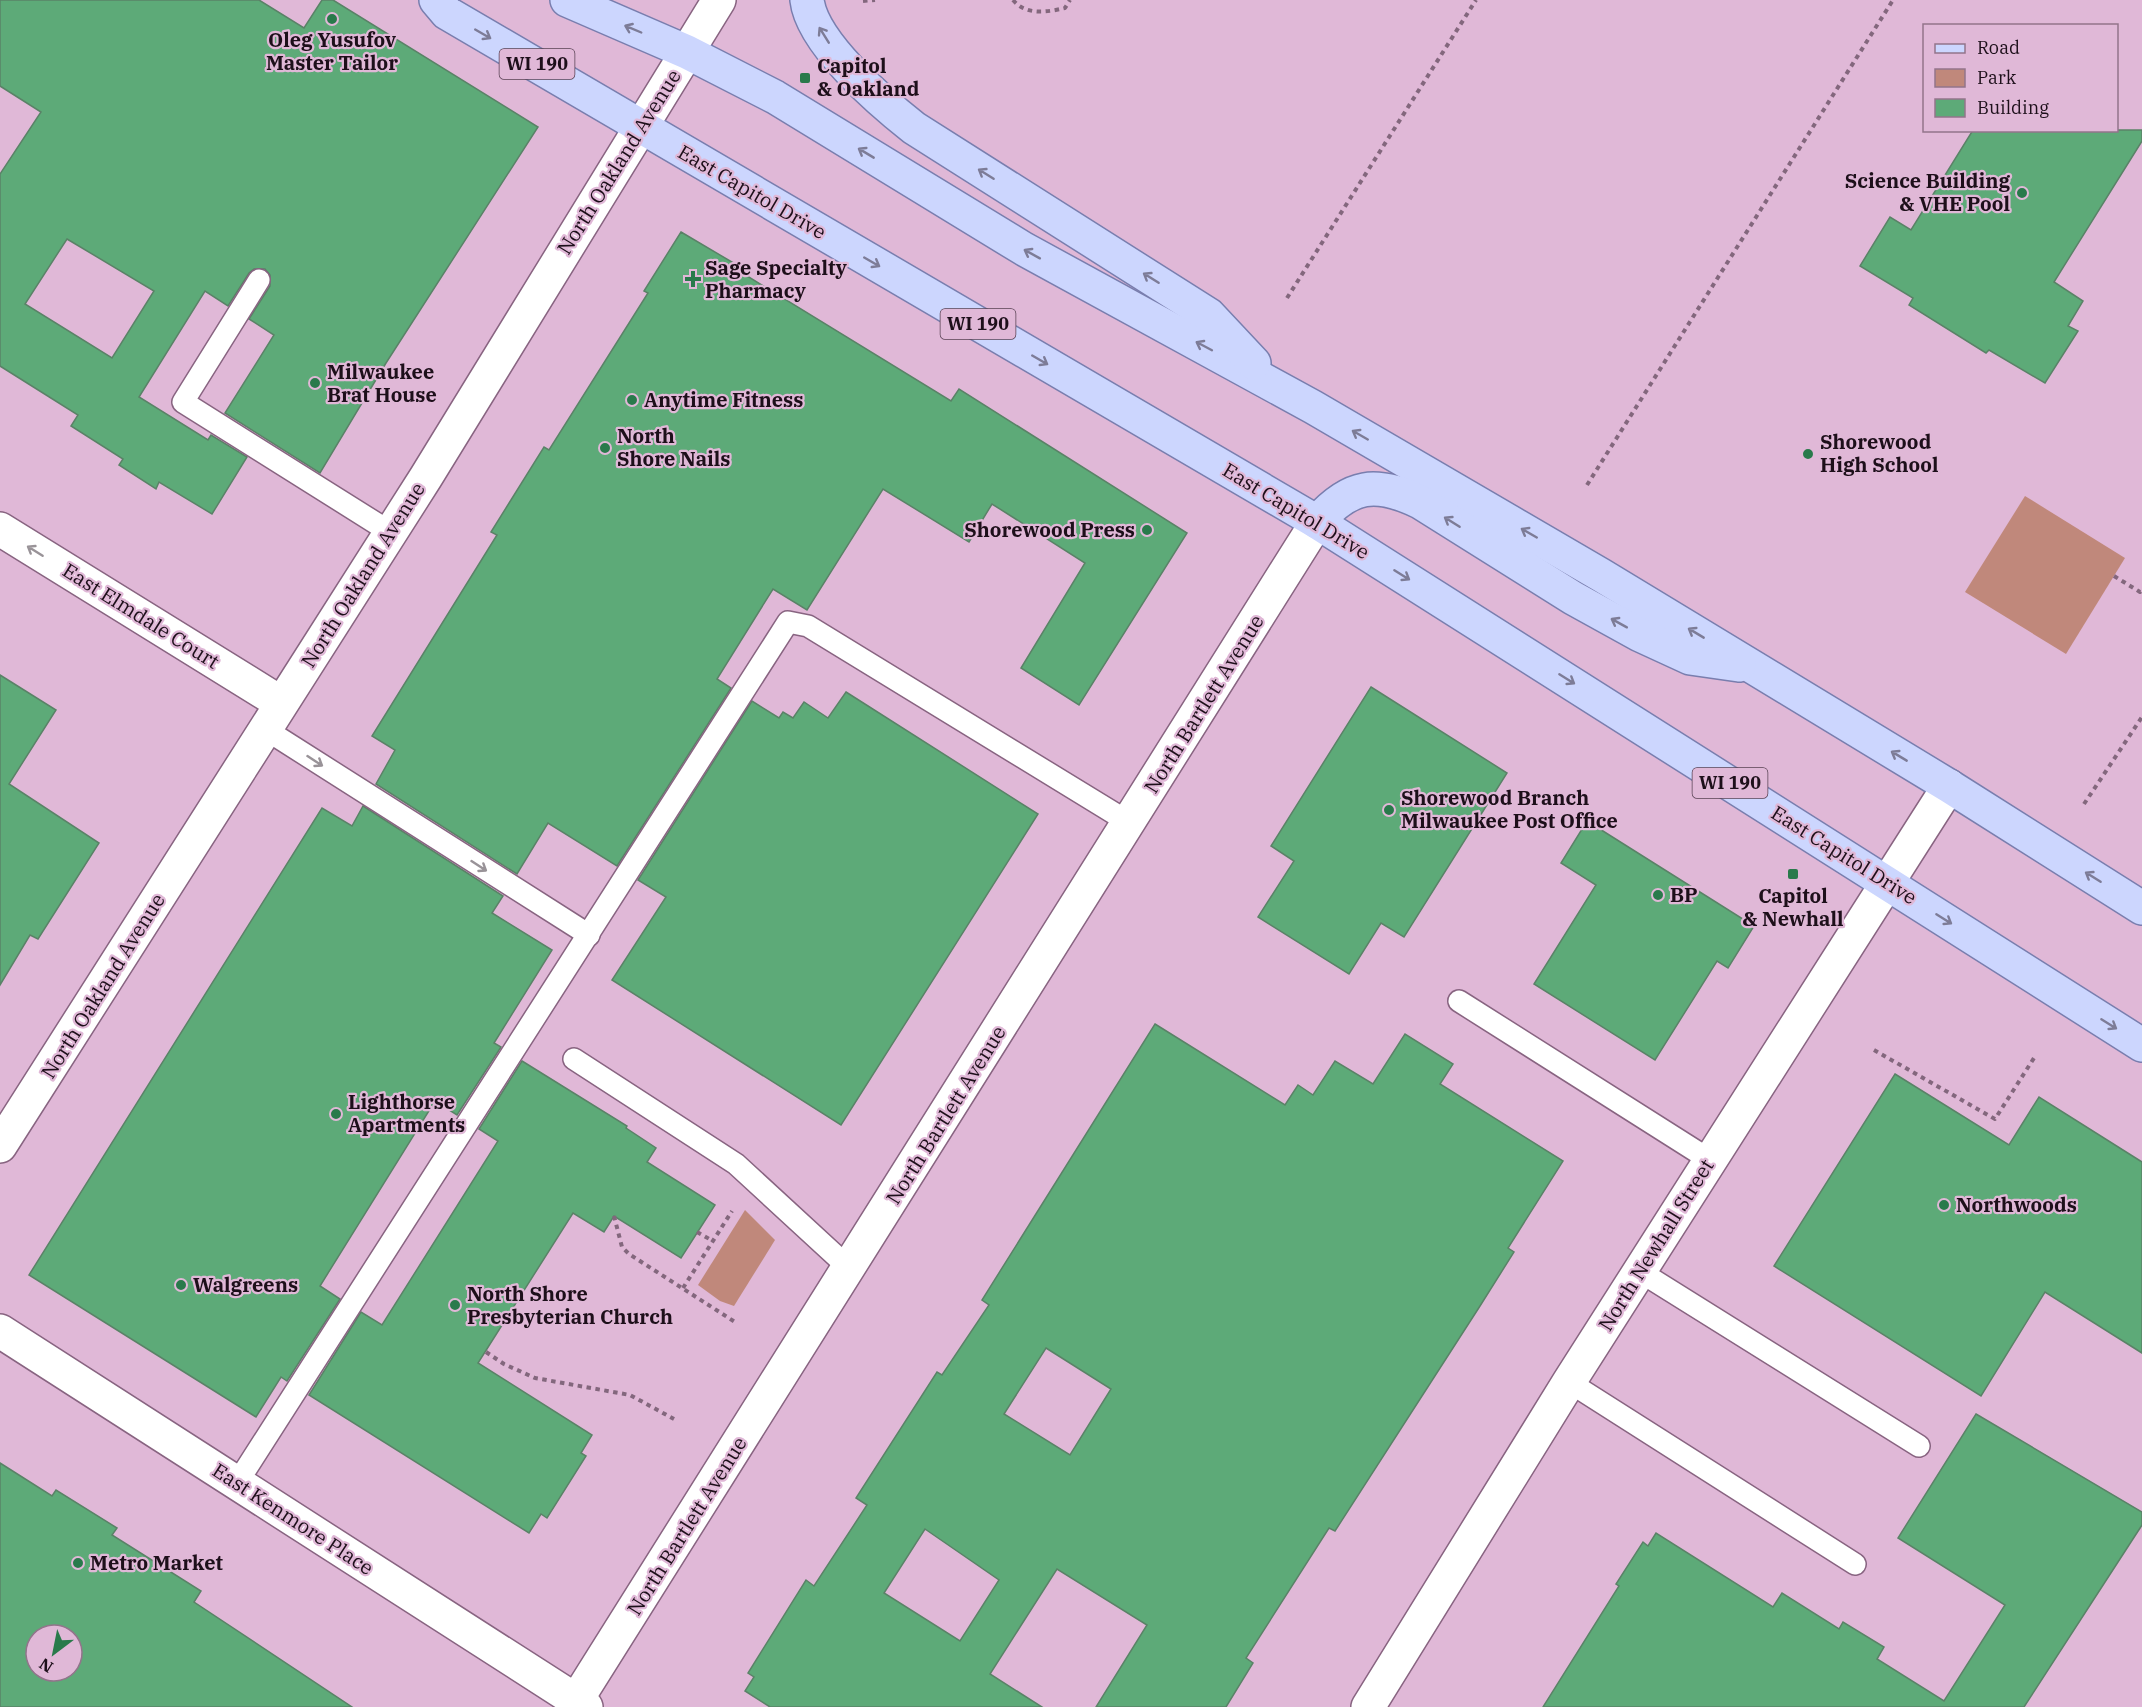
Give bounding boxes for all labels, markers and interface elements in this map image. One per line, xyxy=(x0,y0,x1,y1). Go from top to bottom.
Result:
marker: Oleg Yusufov Master Tailor xyxy=(325,12,339,26)
one-way arrow xyxy=(625,23,643,34)
legend xyxy=(1923,24,2118,132)
place label: Oleg Yusufov Master Tailor xyxy=(266,26,398,76)
one-way arrow xyxy=(817,27,829,44)
one-way arrow xyxy=(474,28,491,40)
text: Road xyxy=(1977,36,2020,59)
road number: WI 190 xyxy=(500,49,574,79)
place label: Capitol & Oakland xyxy=(817,52,920,102)
street label: North Oakland Avenue xyxy=(551,64,687,260)
text: Park xyxy=(1977,66,2017,89)
marker: Capitol & Oakland xyxy=(798,71,812,85)
text: Building xyxy=(1977,96,2049,119)
street label: East Capitol Drive xyxy=(673,138,831,245)
one-way arrow xyxy=(858,146,875,158)
place label: Science Building & VHE Pool xyxy=(1845,167,2010,217)
one-way arrow xyxy=(978,168,995,180)
marker: Science Building & VHE Pool xyxy=(2015,186,2029,200)
one-way arrow xyxy=(1024,248,1042,259)
place label: Sage Specialty Pharmacy xyxy=(705,254,848,304)
one-way arrow xyxy=(863,256,880,268)
marker: Sage Specialty Pharmacy xyxy=(686,272,700,286)
one-way arrow xyxy=(1143,272,1160,284)
road number: WI 190 xyxy=(940,309,1016,339)
one-way arrow xyxy=(1196,340,1213,352)
one-way arrow xyxy=(1031,354,1048,366)
place label: Milwaukee Brat House xyxy=(327,358,437,408)
marker: Milwaukee Brat House xyxy=(308,376,322,390)
place label: Anytime Fitness xyxy=(644,386,803,413)
marker: Anytime Fitness xyxy=(625,393,639,407)
place label: North Shore Nails xyxy=(617,422,730,472)
one-way arrow xyxy=(1352,428,1369,440)
place label: Shorewood High School xyxy=(1820,428,1939,478)
marker: North Shore Nails xyxy=(598,441,612,455)
marker: Shorewood High School xyxy=(1801,447,1815,461)
street label: East Capitol Drive xyxy=(1218,456,1375,565)
street label: North Oakland Avenue xyxy=(295,477,431,673)
place label: Shorewood Press xyxy=(964,516,1135,543)
one-way arrow xyxy=(1444,516,1461,528)
marker: Shorewood Press xyxy=(1140,523,1154,537)
one-way arrow xyxy=(1521,527,1538,539)
one-way arrow xyxy=(27,544,44,556)
street label: East Elmdale Court xyxy=(58,556,225,675)
one-way arrow xyxy=(1393,570,1410,582)
street label: North Bartlett Avenue xyxy=(1138,609,1270,798)
one-way arrow xyxy=(1611,617,1628,629)
one-way arrow xyxy=(1688,627,1705,639)
one-way arrow xyxy=(1558,674,1575,686)
one-way arrow xyxy=(1891,749,1908,761)
one-way arrow xyxy=(306,754,323,767)
road number: WI 190 xyxy=(1692,768,1768,798)
place label: Shorewood Branch Milwaukee Post Office xyxy=(1401,784,1618,834)
street label: East Capitol Drive xyxy=(1766,799,1922,910)
marker: Shorewood Branch Milwaukee Post Office xyxy=(1382,803,1396,817)
one-way arrow xyxy=(470,860,487,872)
marker: Capitol & Newhall xyxy=(1786,867,1800,881)
one-way arrow xyxy=(2084,871,2101,884)
place label: BP xyxy=(1670,881,1698,908)
place label: Capitol & Newhall xyxy=(1743,882,1843,932)
street label: North Oakland Avenue xyxy=(35,888,171,1084)
marker: BP xyxy=(1651,888,1665,902)
one-way arrow xyxy=(1935,913,1952,925)
one-way arrow xyxy=(2100,1018,2117,1030)
street label: North Bartlett Avenue xyxy=(880,1020,1012,1209)
place label: Lighthorse Apartments xyxy=(348,1088,465,1138)
marker: Lighthorse Apartments xyxy=(329,1107,343,1121)
street label: North Newhall Street xyxy=(1592,1154,1719,1336)
place label: Northwoods xyxy=(1956,1191,2077,1218)
marker: Northwoods xyxy=(1937,1198,1951,1212)
place label: Walgreens xyxy=(193,1271,298,1298)
marker: Walgreens xyxy=(174,1278,188,1292)
place label: North Shore Presbyterian Church xyxy=(467,1280,673,1330)
marker: North Shore Presbyterian Church xyxy=(448,1298,462,1312)
street label: North Bartlett Avenue xyxy=(621,1431,753,1620)
street label: East Kenmore Place xyxy=(207,1456,379,1581)
place label: Metro Market xyxy=(90,1549,223,1576)
marker: Metro Market xyxy=(71,1556,85,1570)
north arrow xyxy=(24,1623,84,1683)
text: N xyxy=(35,1654,57,1678)

